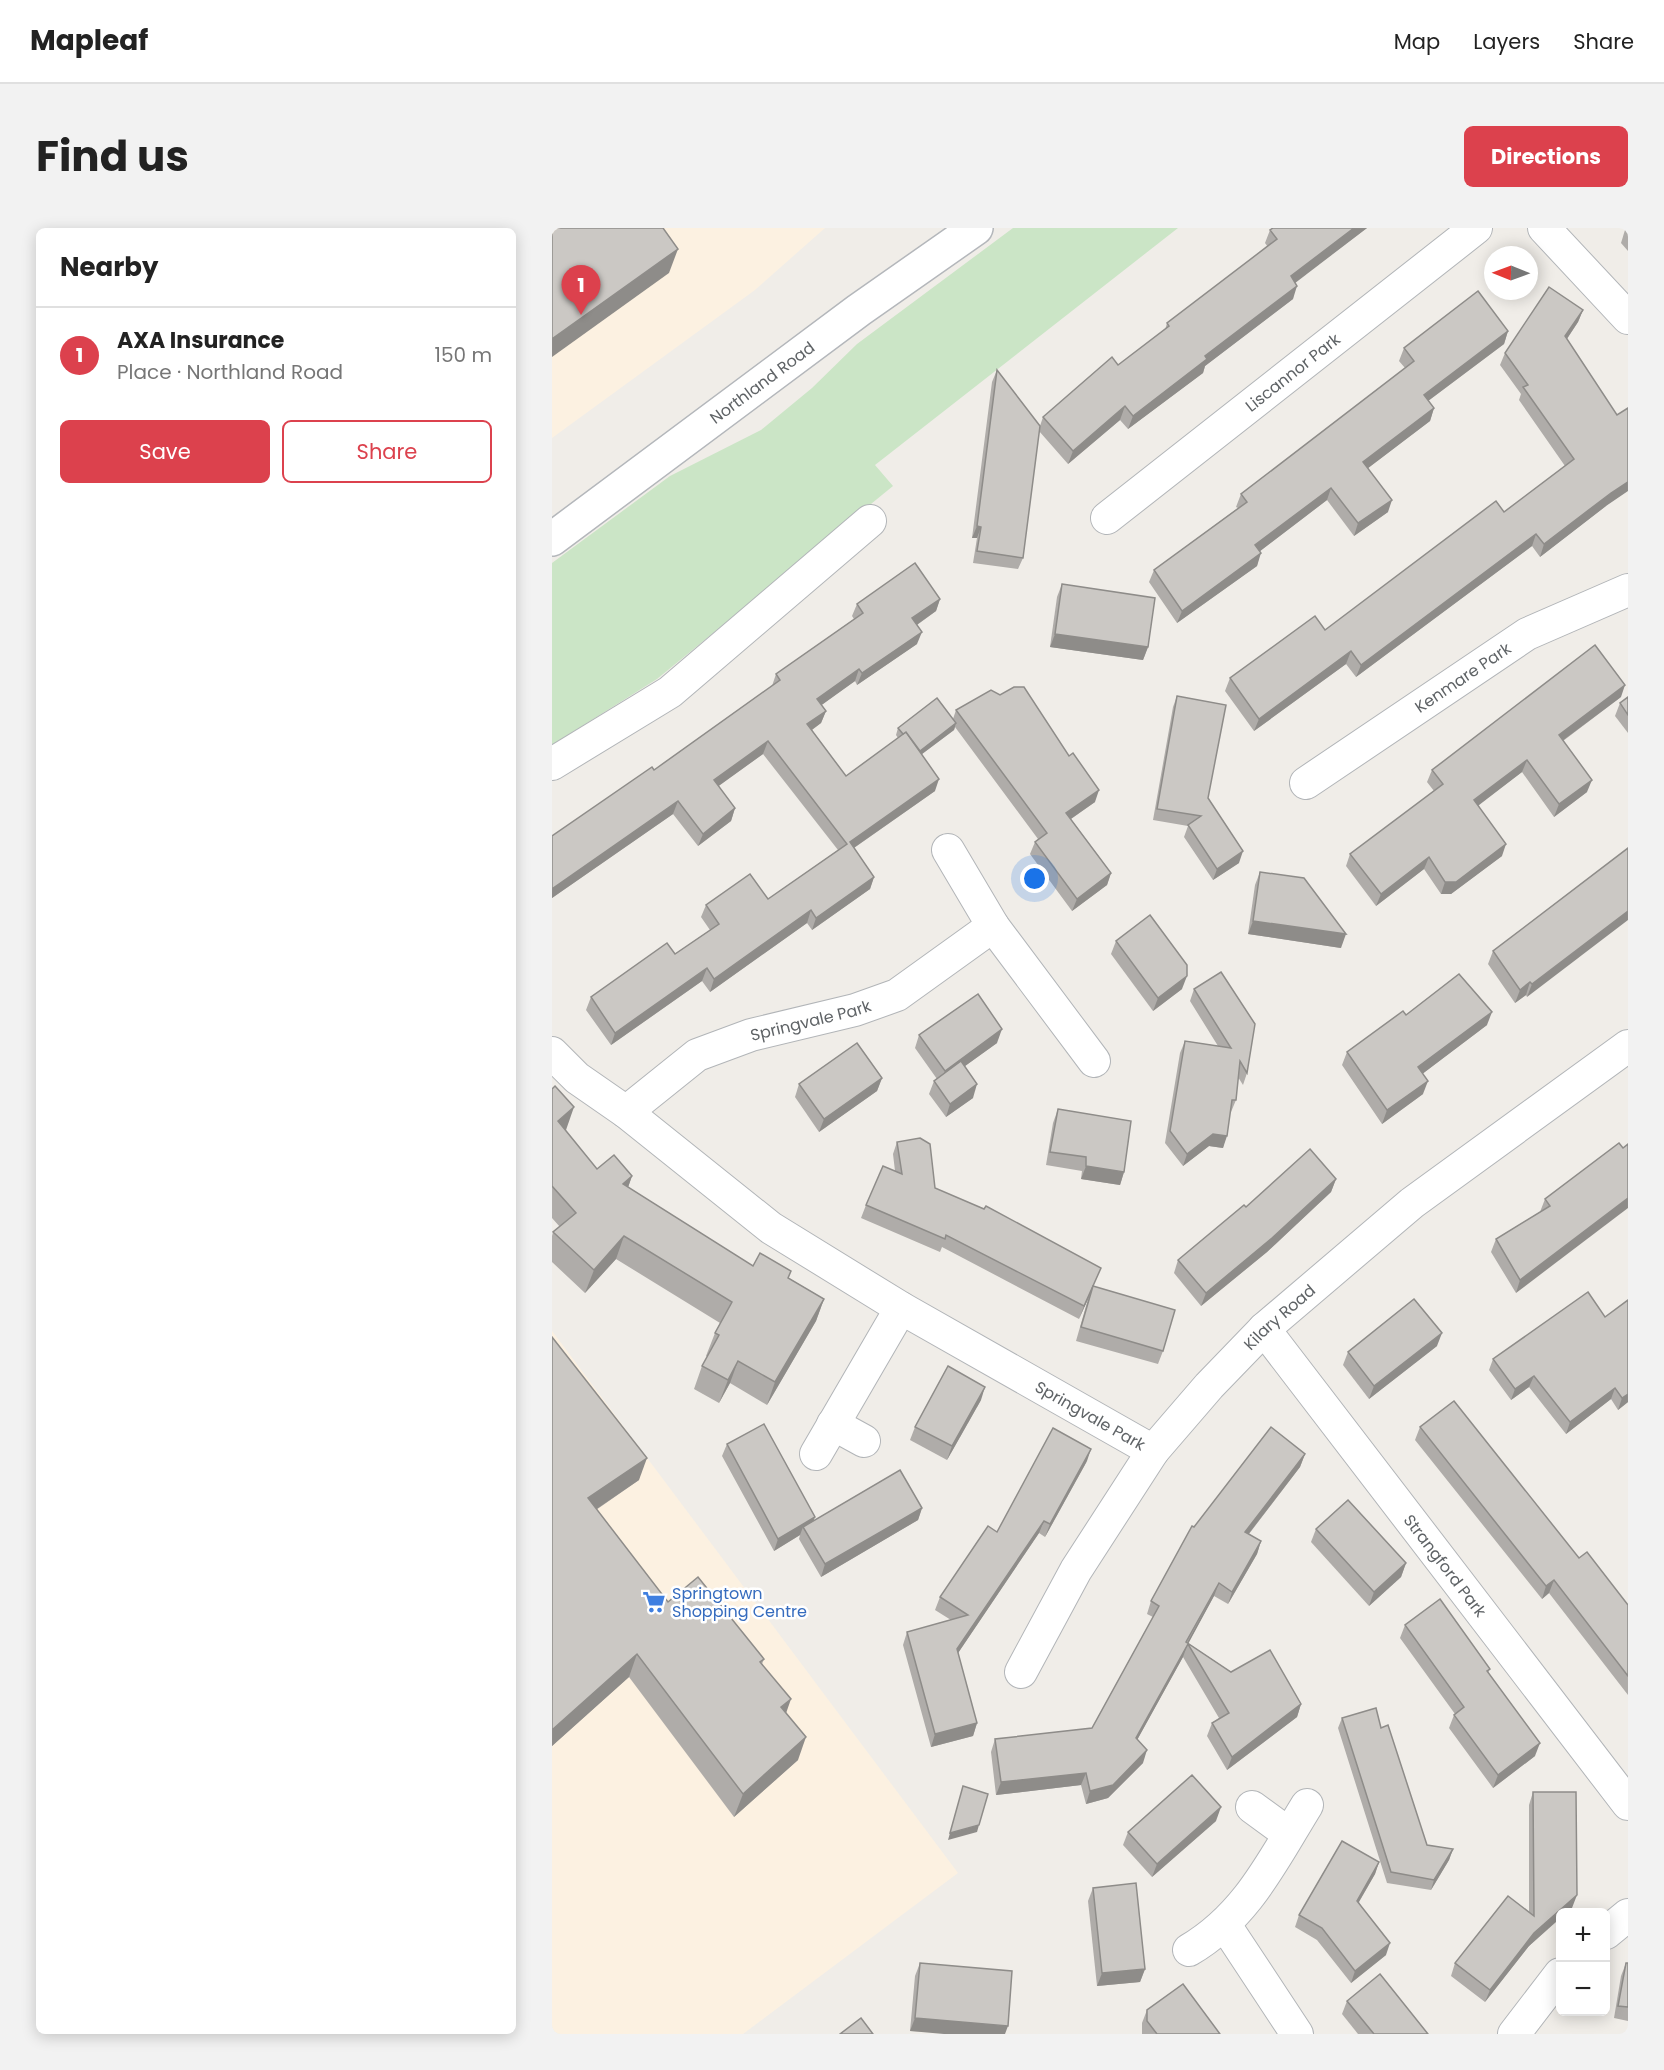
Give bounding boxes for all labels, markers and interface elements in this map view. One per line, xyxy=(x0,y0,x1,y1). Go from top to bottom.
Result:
text: Mapleaf xyxy=(30,21,148,60)
text: Map xyxy=(1394,27,1440,56)
text: Layers xyxy=(1473,27,1540,56)
text: Share xyxy=(1573,27,1634,56)
button: Directions xyxy=(1464,126,1628,187)
text: Find us xyxy=(36,127,189,186)
north arrow xyxy=(1484,246,1538,300)
text: Nearby xyxy=(60,249,158,285)
pin: 1 xyxy=(561,266,600,315)
text: AXA Insurance xyxy=(117,325,284,356)
street label: Liscannor Park xyxy=(1241,328,1346,417)
street label: Northland Road xyxy=(705,336,819,429)
text: 1 xyxy=(76,341,83,369)
text: 150 m xyxy=(435,341,492,369)
text: Place · Northland Road xyxy=(117,358,343,386)
button: Save xyxy=(60,420,270,483)
button: Share xyxy=(282,420,492,483)
street label: Kenmare Park xyxy=(1410,637,1516,718)
your location xyxy=(1020,864,1049,893)
street label: Springvale Park xyxy=(748,994,875,1047)
street label: Kilary Road xyxy=(1239,1279,1320,1355)
street label: Springvale Park xyxy=(1031,1375,1150,1457)
street label: Strangford Park xyxy=(1398,1510,1492,1623)
place label: Springtown Shopping Centre xyxy=(672,1582,807,1623)
supermarket icon: Springtown Shopping Centre xyxy=(641,1589,667,1615)
map controls xyxy=(1556,1908,1610,2016)
button: + xyxy=(1556,1908,1610,1962)
button: − xyxy=(1556,1962,1610,2016)

